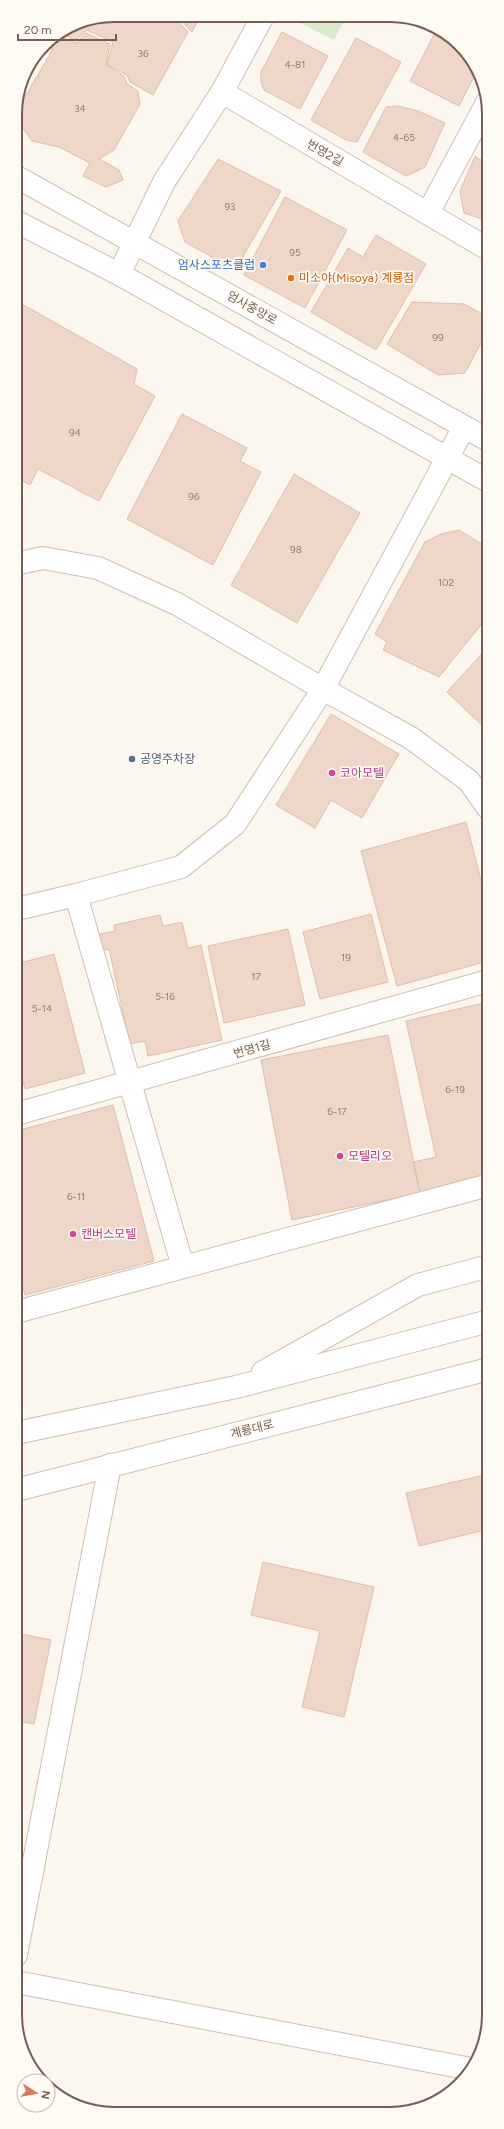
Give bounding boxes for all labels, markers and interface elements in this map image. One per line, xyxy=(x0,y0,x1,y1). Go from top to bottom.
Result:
scale bar xyxy=(18,16,116,42)
text: 20 m xyxy=(24,23,52,37)
house number: 36 xyxy=(137,47,149,60)
house number: 4-81 xyxy=(285,58,305,71)
house number: 34 xyxy=(74,102,86,115)
house number: 4-65 xyxy=(393,131,415,144)
street label: 번영2길 xyxy=(304,137,346,169)
house number: 93 xyxy=(224,200,236,213)
house number: 95 xyxy=(289,246,301,259)
place label: 엄사스포츠클럽 xyxy=(178,258,255,272)
marker: 엄사스포츠클럽 xyxy=(258,260,268,270)
place label: 미소야(Misoya) 계룡점 xyxy=(299,271,414,285)
marker: 미소야(Misoya) 계룡점 xyxy=(286,273,296,283)
street label: 엄사중앙로 xyxy=(224,288,280,328)
house number: 99 xyxy=(432,331,444,344)
house number: 94 xyxy=(69,426,81,439)
house number: 96 xyxy=(188,490,200,503)
house number: 98 xyxy=(290,543,302,556)
house number: 102 xyxy=(438,576,454,589)
place label: 공영주차장 xyxy=(140,752,195,766)
marker: 공영주차장 xyxy=(127,754,137,764)
place label: 코아모텔 xyxy=(340,766,384,780)
marker: 코아모텔 xyxy=(327,768,337,778)
house number: 19 xyxy=(341,951,351,964)
house number: 17 xyxy=(251,970,261,983)
house number: 5-16 xyxy=(155,990,175,1003)
house number: 5-14 xyxy=(32,1002,52,1015)
street label: 번영1길 xyxy=(232,1037,272,1061)
house number: 6-19 xyxy=(445,1083,465,1096)
house number: 6-17 xyxy=(327,1105,347,1118)
place label: 모텔리오 xyxy=(348,1149,392,1163)
marker: 모텔리오 xyxy=(335,1151,345,1161)
house number: 6-11 xyxy=(67,1190,85,1203)
place label: 캔버스모텔 xyxy=(81,1227,136,1241)
marker: 캔버스모텔 xyxy=(68,1229,78,1239)
street label: 계룡대로 xyxy=(229,1417,275,1441)
north arrow xyxy=(16,2073,56,2113)
text: N xyxy=(38,2089,53,2100)

